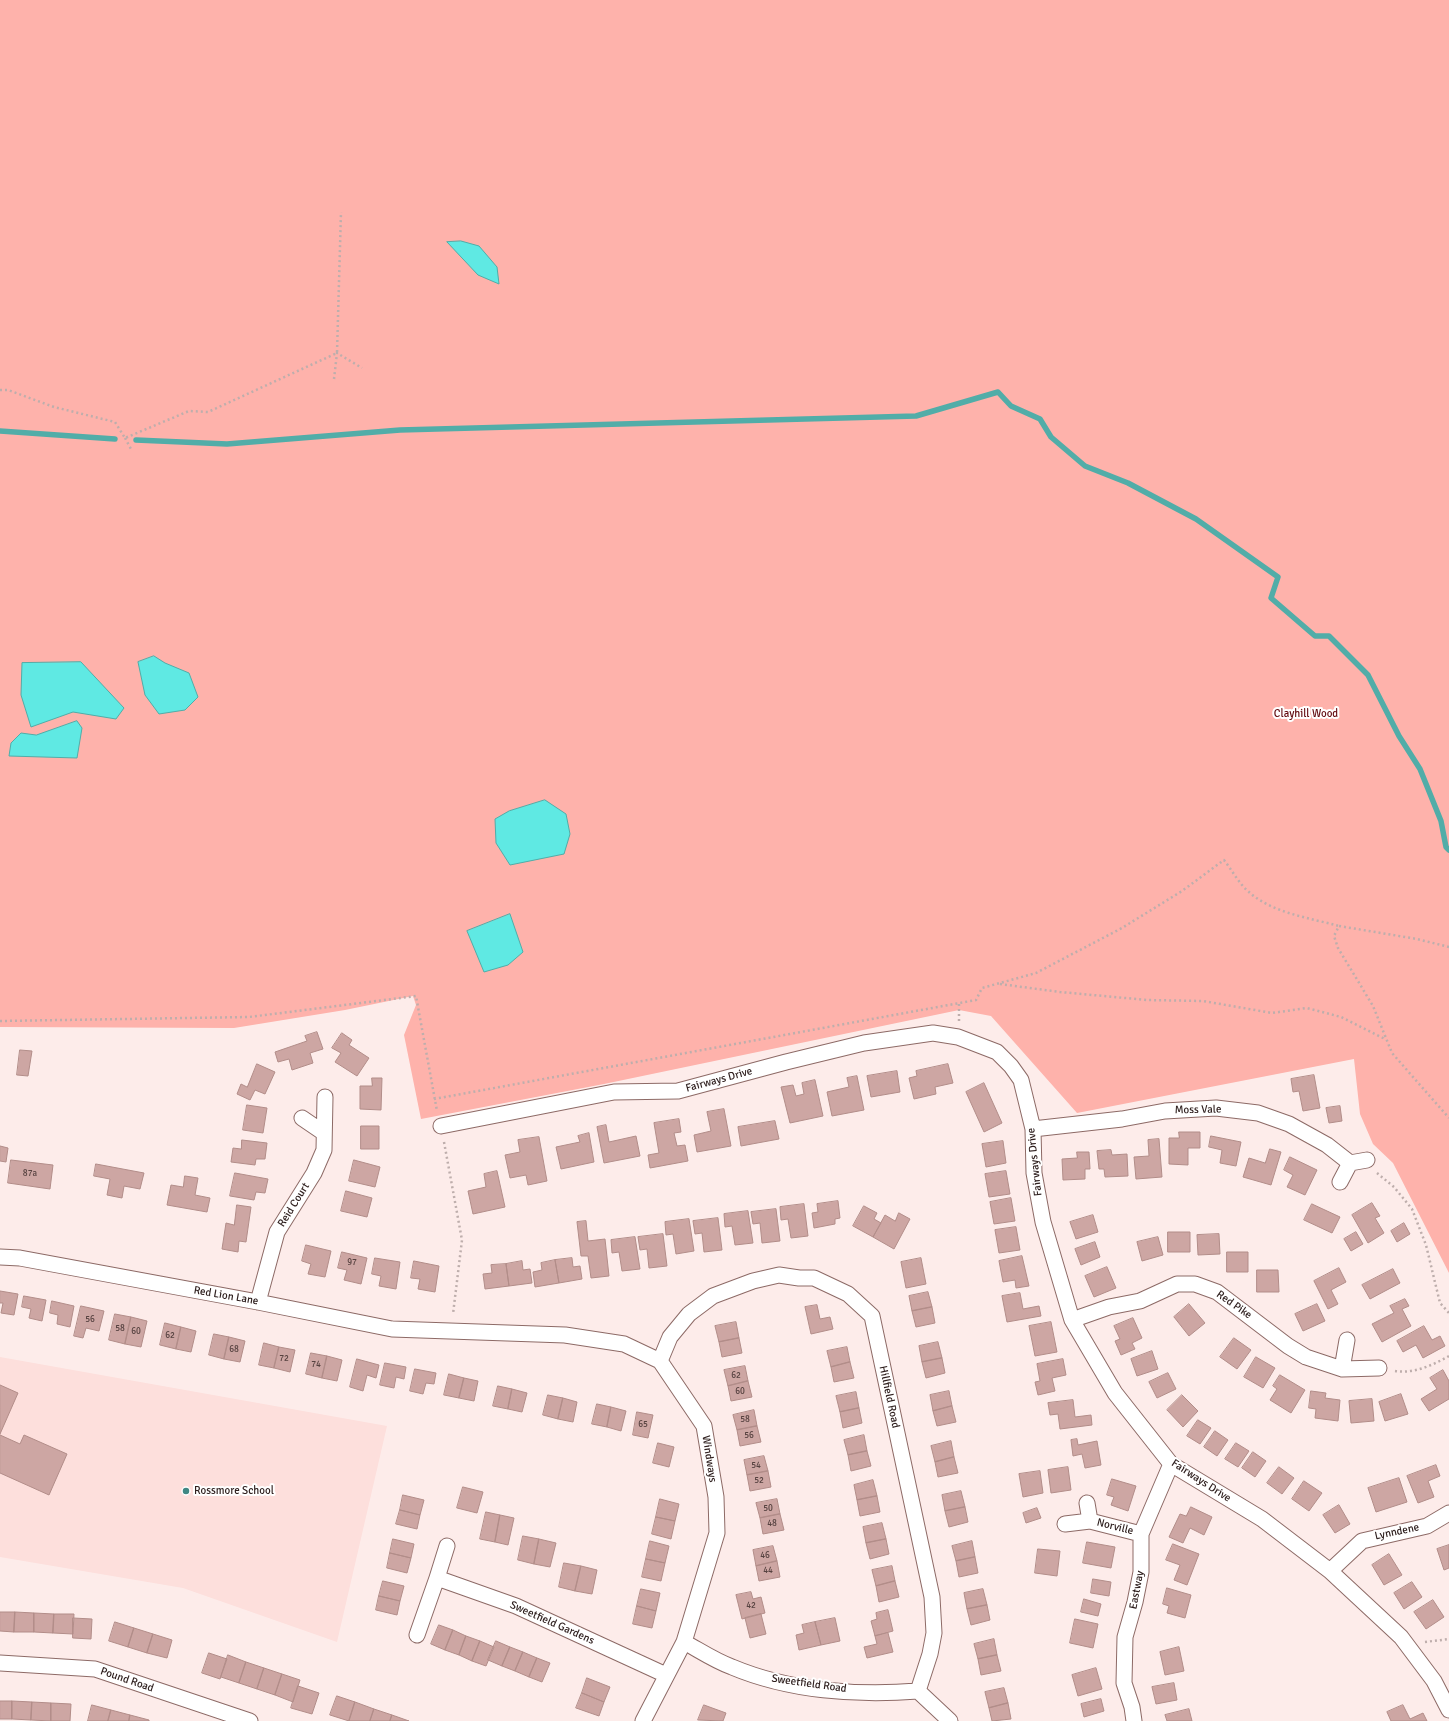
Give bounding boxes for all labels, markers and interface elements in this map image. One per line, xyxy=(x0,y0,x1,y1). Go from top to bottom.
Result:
park label: Clayhill Wood xyxy=(1274,707,1338,721)
street label: Fairways Drive xyxy=(684,1065,754,1095)
street label: Moss Vale xyxy=(1175,1103,1221,1117)
street label: Fairways Drive xyxy=(1025,1127,1045,1197)
house number: 87a xyxy=(23,1169,37,1179)
street label: Reid Court xyxy=(275,1180,313,1230)
house number: 97 xyxy=(347,1258,357,1268)
street label: Red Lion Lane xyxy=(193,1284,259,1308)
street label: Red Pike xyxy=(1214,1288,1254,1322)
house number: 56 xyxy=(85,1315,95,1325)
house number: 58 xyxy=(115,1324,125,1334)
house number: 60 xyxy=(131,1327,141,1337)
house number: 62 xyxy=(165,1331,175,1341)
house number: 68 xyxy=(229,1345,239,1355)
house number: 72 xyxy=(279,1354,289,1364)
house number: 74 xyxy=(311,1360,321,1370)
street label: Hillfield Road xyxy=(876,1365,902,1429)
house number: 62 xyxy=(731,1371,741,1381)
house number: 60 xyxy=(735,1387,745,1397)
house number: 58 xyxy=(740,1415,750,1425)
house number: 65 xyxy=(638,1420,648,1430)
house number: 56 xyxy=(744,1431,754,1441)
street label: Windways xyxy=(699,1435,719,1483)
street label: Fairways Drive xyxy=(1169,1457,1233,1505)
house number: 54 xyxy=(751,1461,761,1471)
house number: 52 xyxy=(754,1476,764,1486)
place label: Rossmore School xyxy=(194,1484,274,1498)
marker: Rossmore School xyxy=(181,1486,191,1496)
house number: 50 xyxy=(763,1504,773,1514)
street label: Norville xyxy=(1095,1516,1135,1538)
house number: 48 xyxy=(767,1519,777,1529)
street label: Lynndene xyxy=(1374,1521,1420,1543)
house number: 46 xyxy=(760,1551,770,1561)
house number: 44 xyxy=(763,1566,773,1576)
street label: Eastway xyxy=(1127,1570,1147,1610)
street label: Sweetfield Gardens xyxy=(508,1598,596,1648)
house number: 42 xyxy=(746,1601,756,1611)
street label: Pound Road xyxy=(99,1665,155,1695)
street label: Sweetfield Road xyxy=(771,1672,847,1696)

